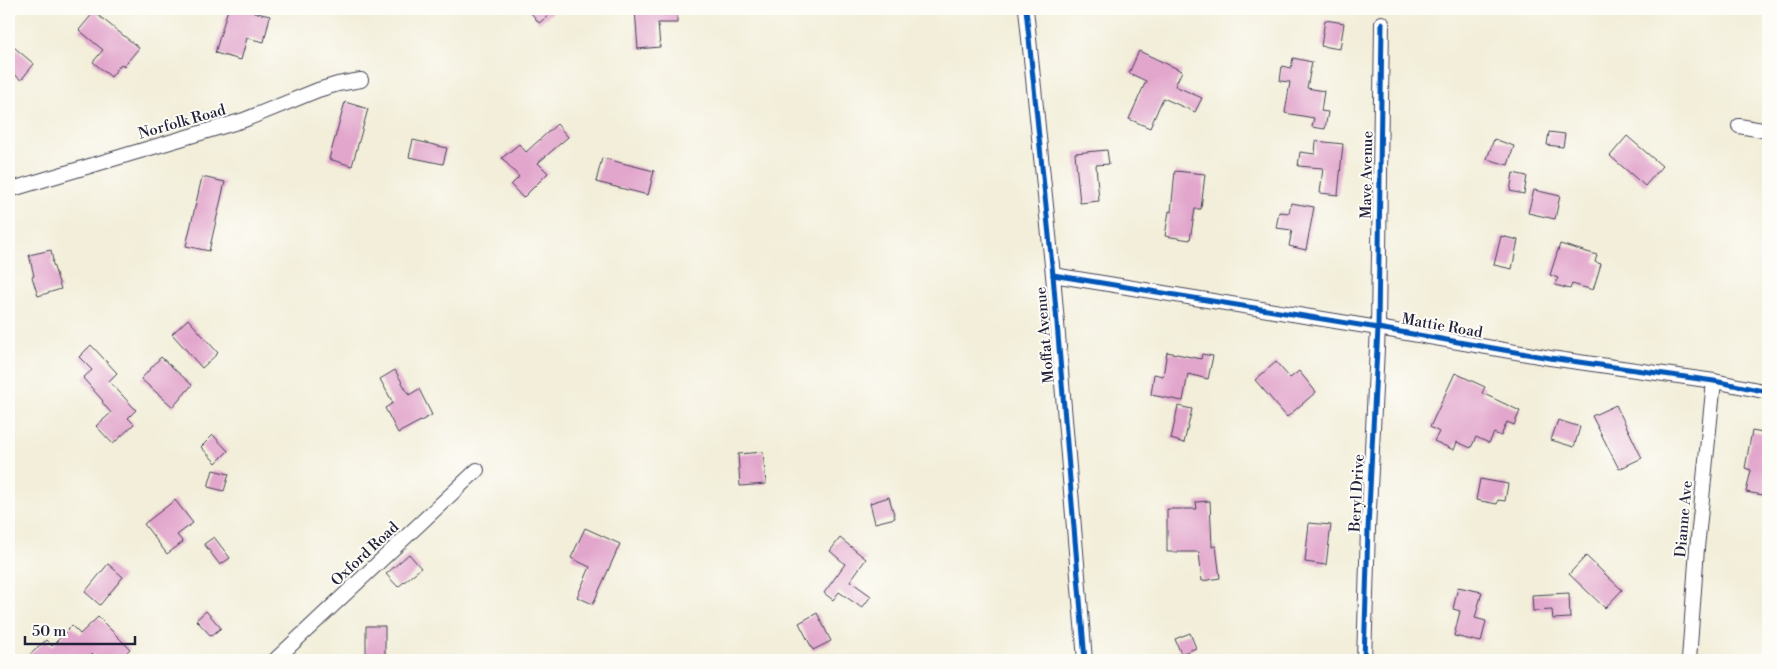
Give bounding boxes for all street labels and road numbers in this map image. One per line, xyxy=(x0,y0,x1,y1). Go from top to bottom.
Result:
street label: Norfolk Road xyxy=(136,100,228,144)
street label: Mave Avenue xyxy=(1357,131,1377,219)
street label: Moffat Avenue xyxy=(1031,286,1059,384)
street label: Mattie Road xyxy=(1400,310,1484,343)
street label: Beryl Drive xyxy=(1345,453,1369,534)
street label: Dianne Ave xyxy=(1671,480,1697,558)
street label: Oxford Road xyxy=(327,518,403,590)

